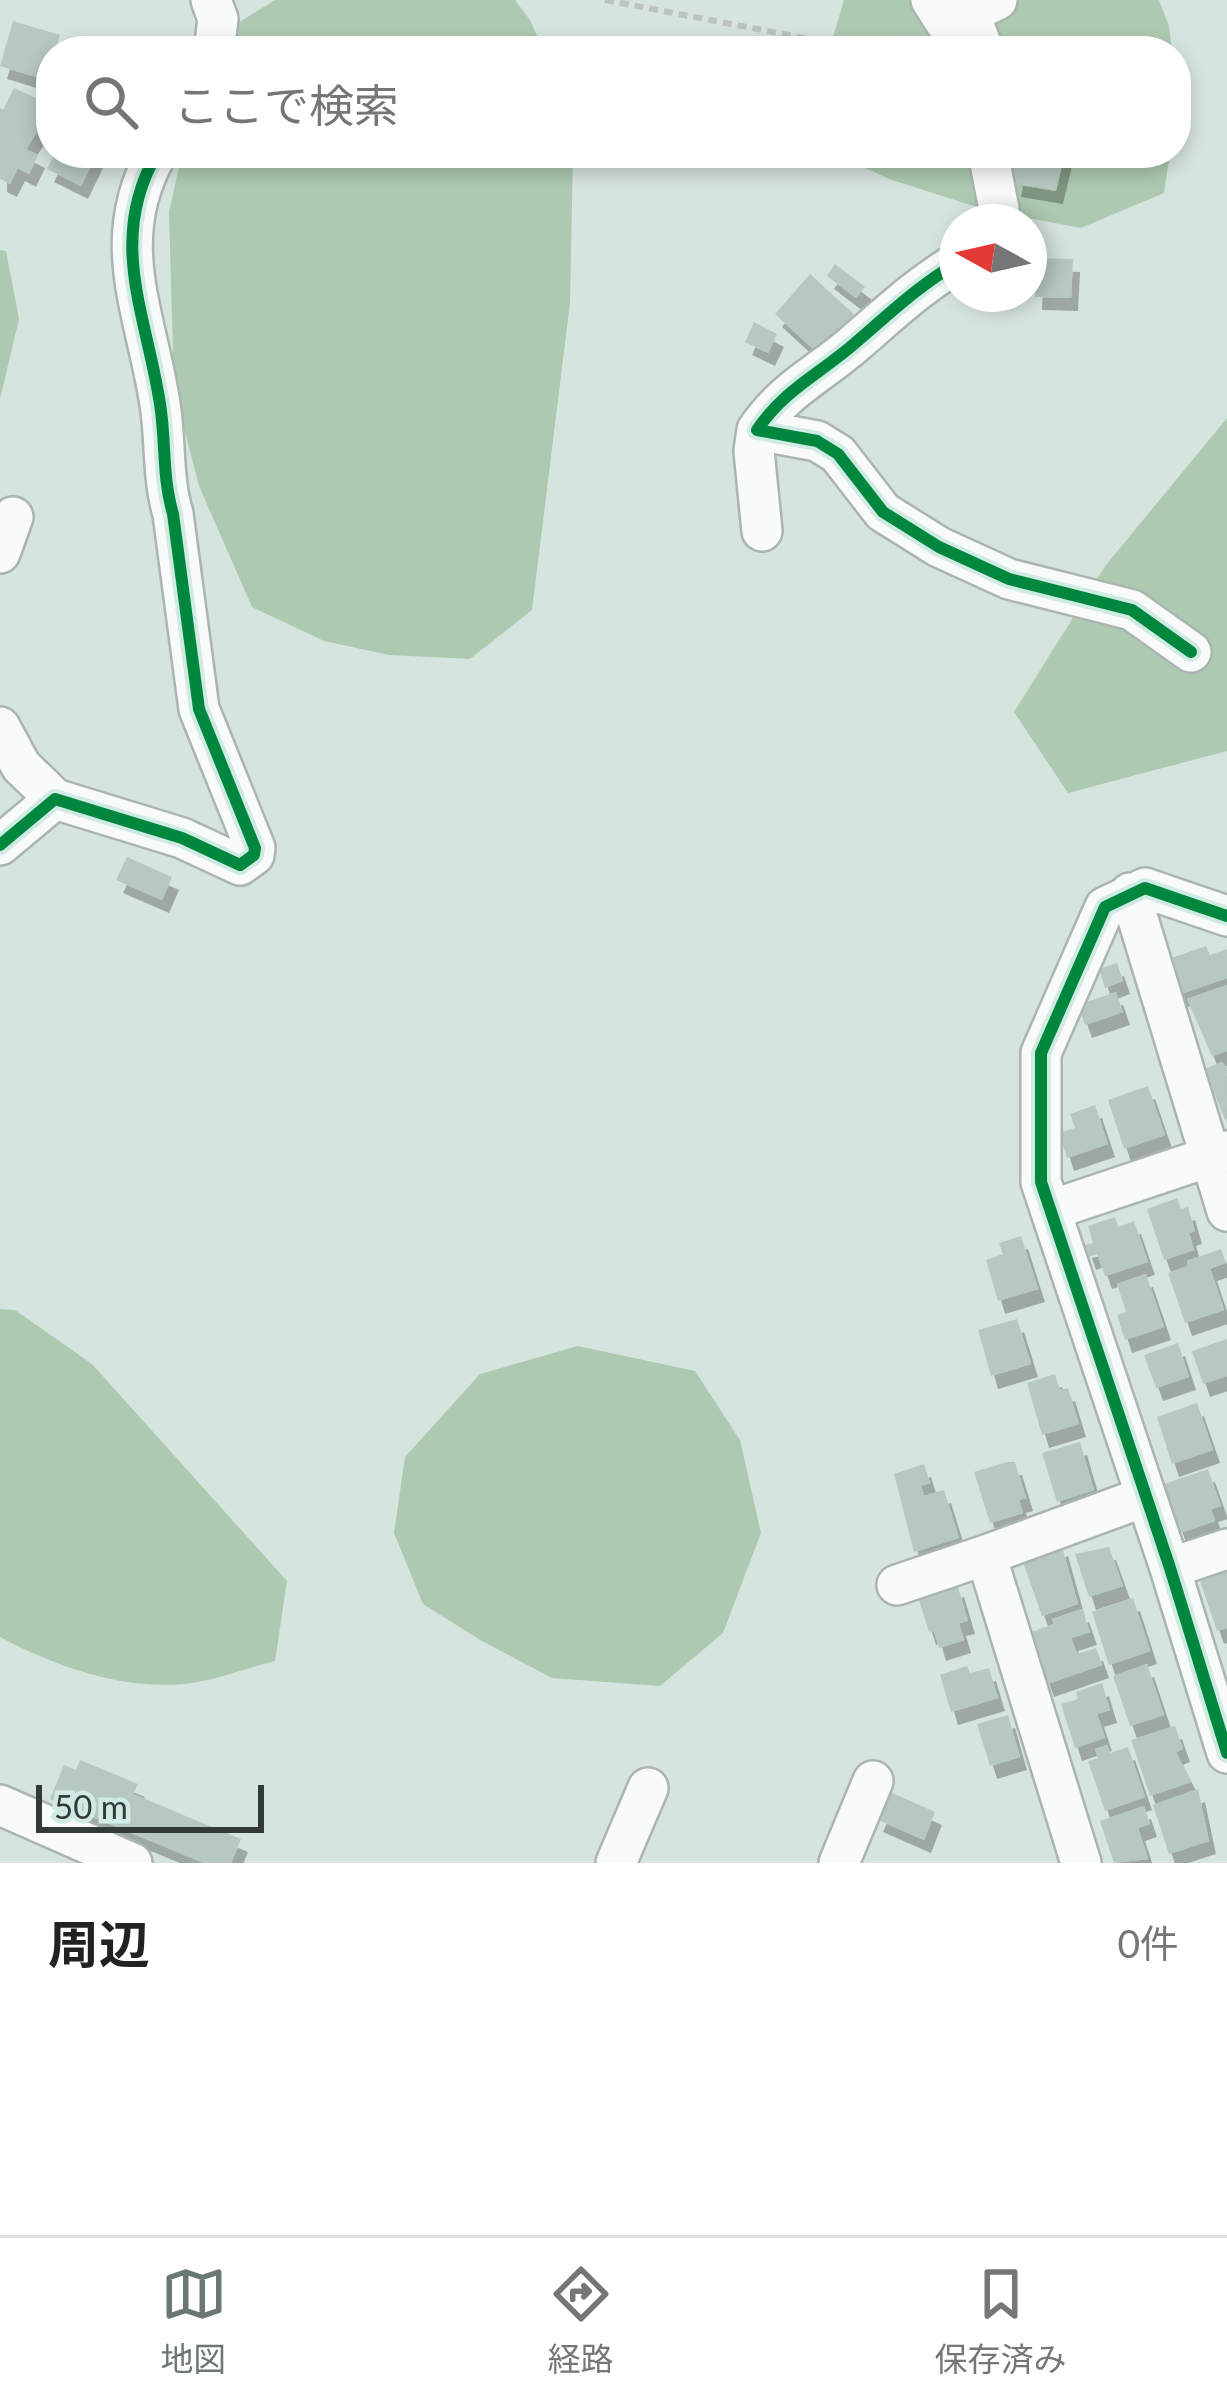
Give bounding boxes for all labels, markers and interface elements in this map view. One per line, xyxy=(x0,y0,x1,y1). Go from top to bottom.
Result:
search box xyxy=(36,36,1191,168)
icon: search xyxy=(78,69,144,135)
text: ここで検索 xyxy=(174,78,399,132)
north arrow xyxy=(939,204,1047,312)
scale bar xyxy=(36,1779,264,1832)
text: 50 m xyxy=(54,1786,128,1826)
text: 周辺 xyxy=(48,1913,150,1974)
text: 0件 xyxy=(1117,1920,1179,1966)
tab: 地図 xyxy=(161,2261,227,2381)
tab: 経路 xyxy=(548,2261,614,2381)
tab: 保存済み xyxy=(935,2261,1067,2381)

